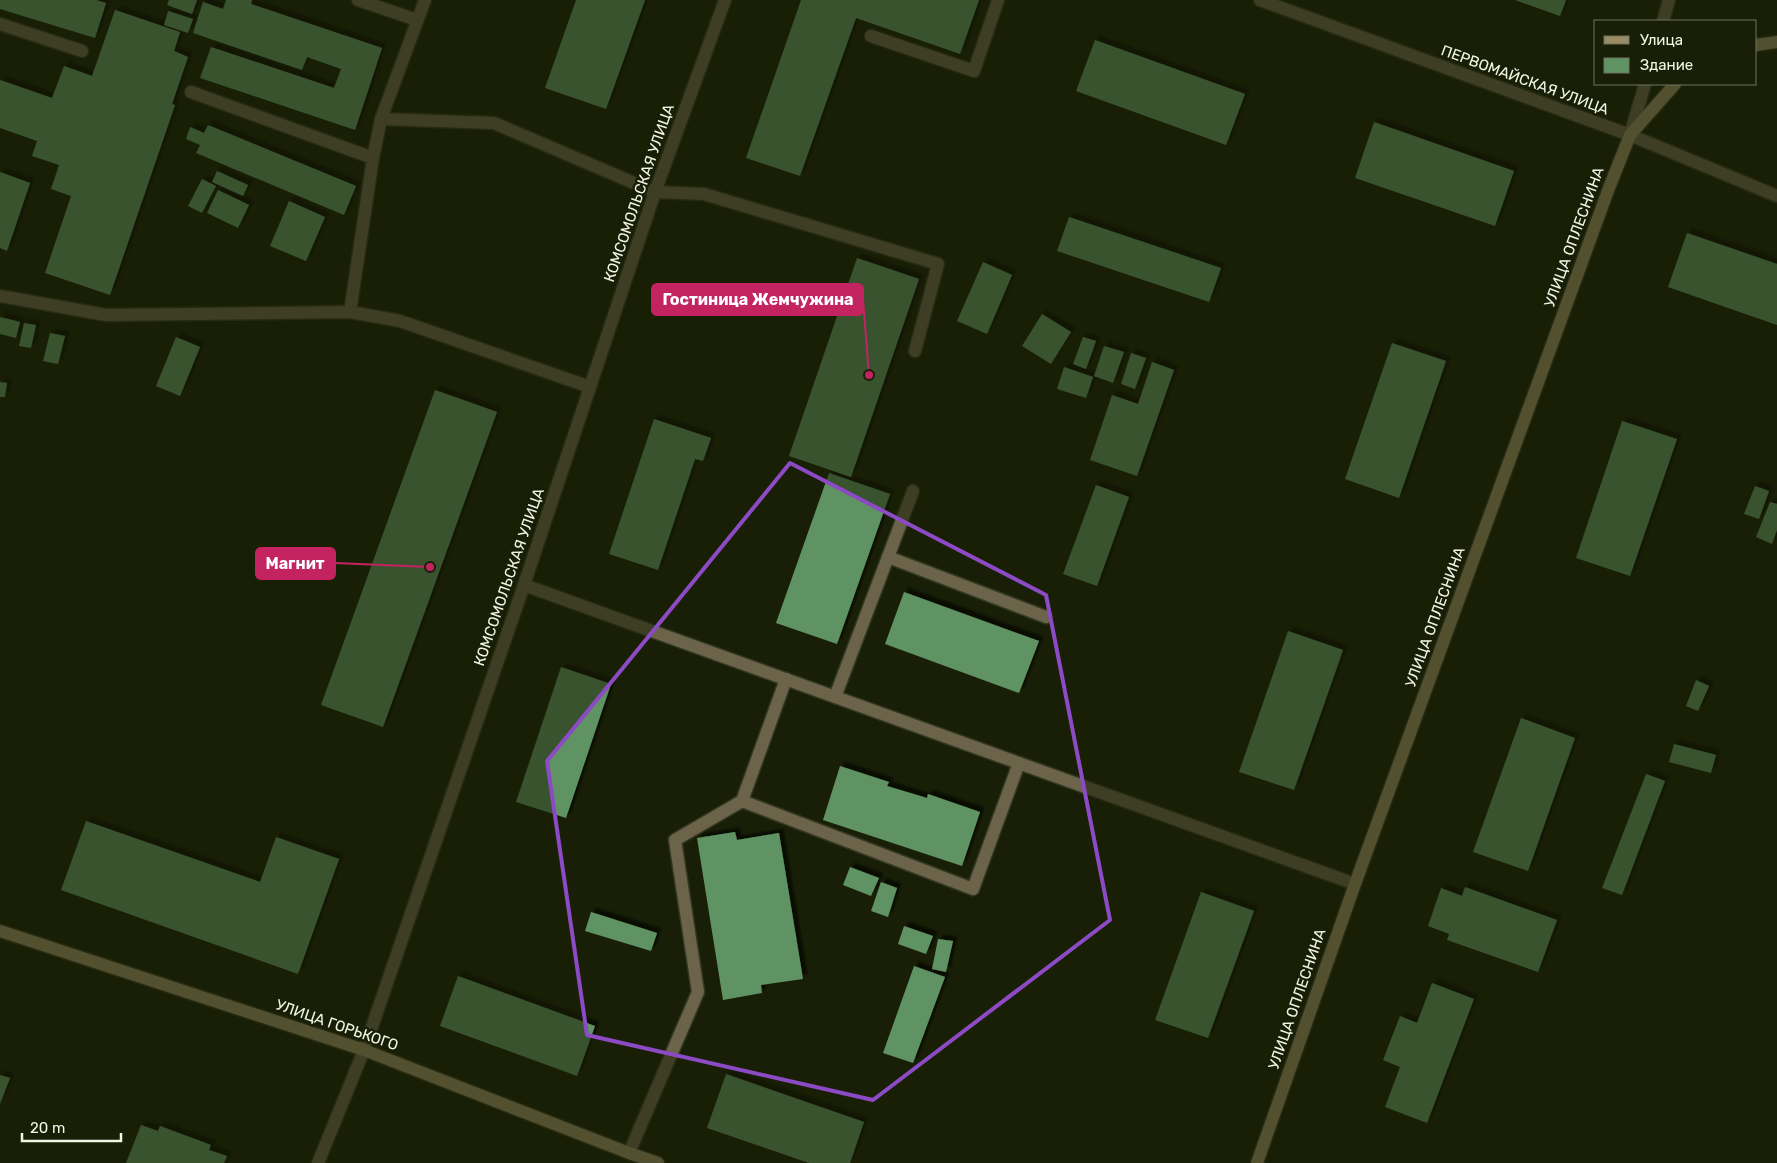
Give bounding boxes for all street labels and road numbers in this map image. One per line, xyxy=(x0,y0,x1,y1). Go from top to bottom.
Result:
street label: ПЕРВОМАЙСКАЯ УЛИЦА xyxy=(1439,41,1611,119)
street label: КОМСОМОЛЬСКАЯ УЛИЦА xyxy=(600,102,678,284)
street label: УЛИЦА ОПЛЕСНИНА xyxy=(1540,164,1608,310)
street label: КОМСОМОЛЬСКАЯ УЛИЦА xyxy=(470,486,548,668)
street label: УЛИЦА ОПЛЕСНИНА xyxy=(1401,544,1469,690)
street label: УЛИЦА ОПЛЕСНИНА xyxy=(1264,926,1330,1072)
street label: УЛИЦА ГОРЬКОГО xyxy=(273,996,401,1054)

